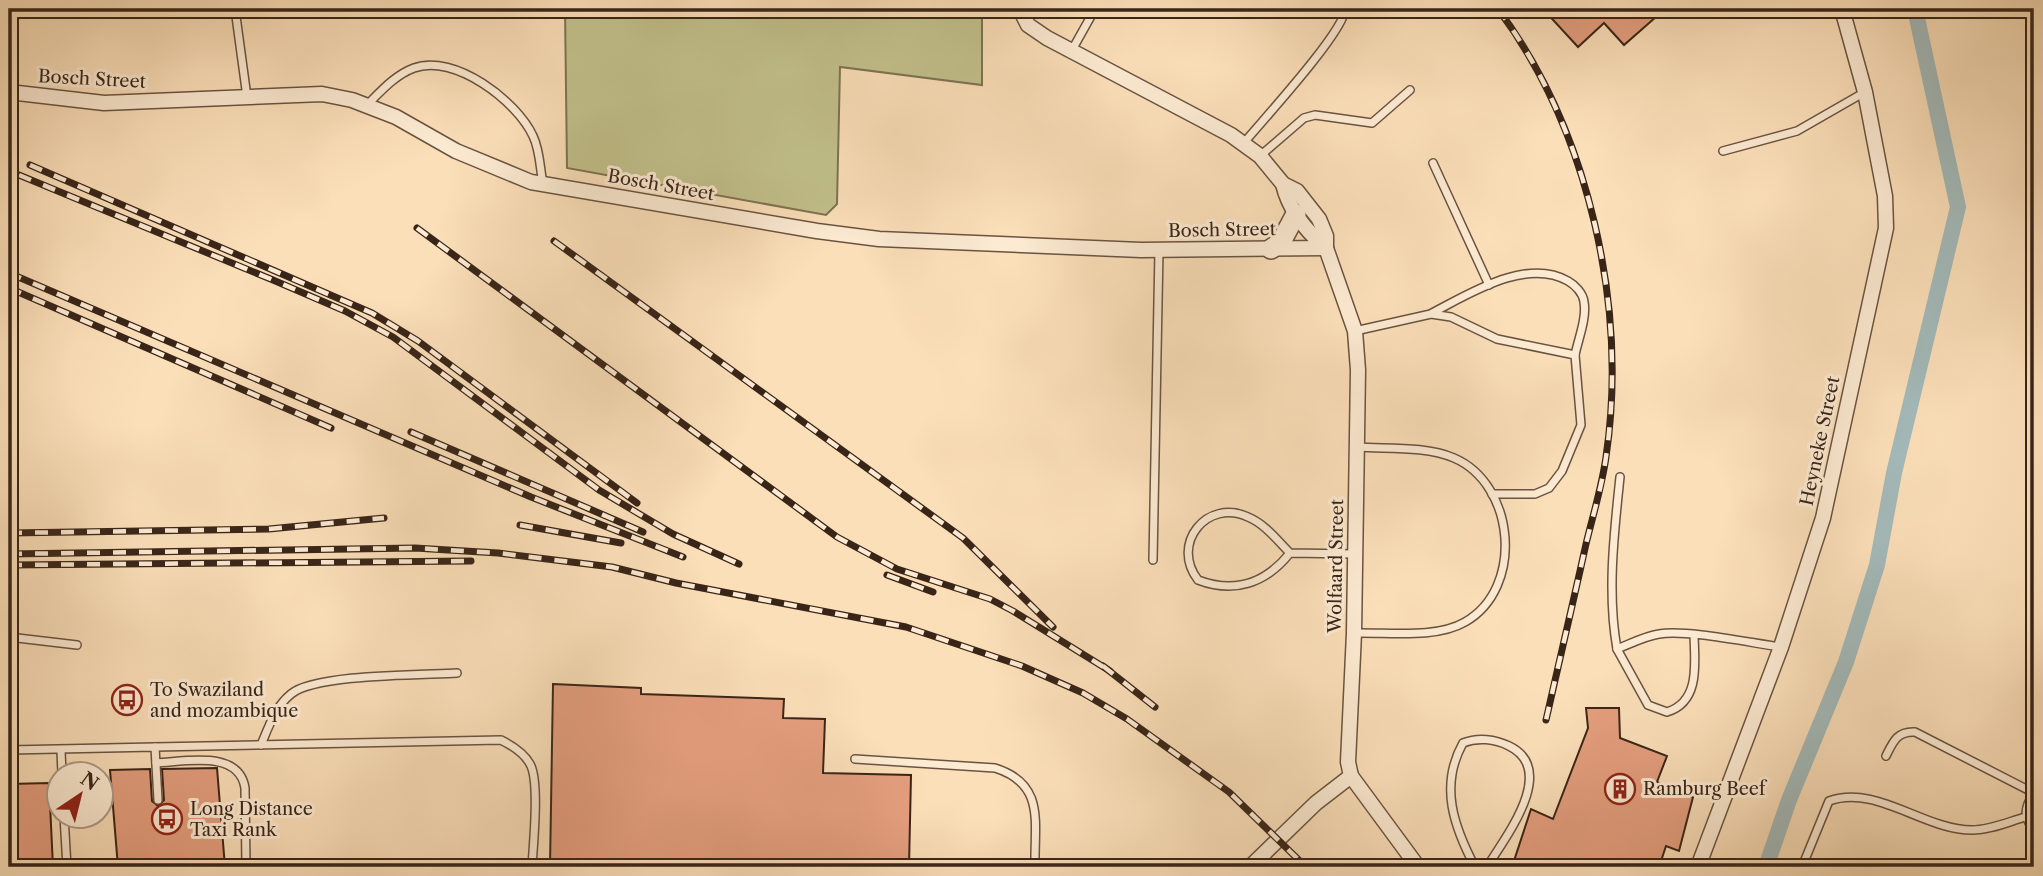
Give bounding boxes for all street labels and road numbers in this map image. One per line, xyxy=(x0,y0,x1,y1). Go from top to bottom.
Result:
street label: Bosch Street xyxy=(38,65,147,93)
street label: Bosch Street xyxy=(606,165,717,205)
street label: Bosch Street xyxy=(1168,218,1277,242)
street label: Heyneke Street xyxy=(1796,374,1845,508)
street label: Wolfaard Street xyxy=(1324,498,1348,634)

